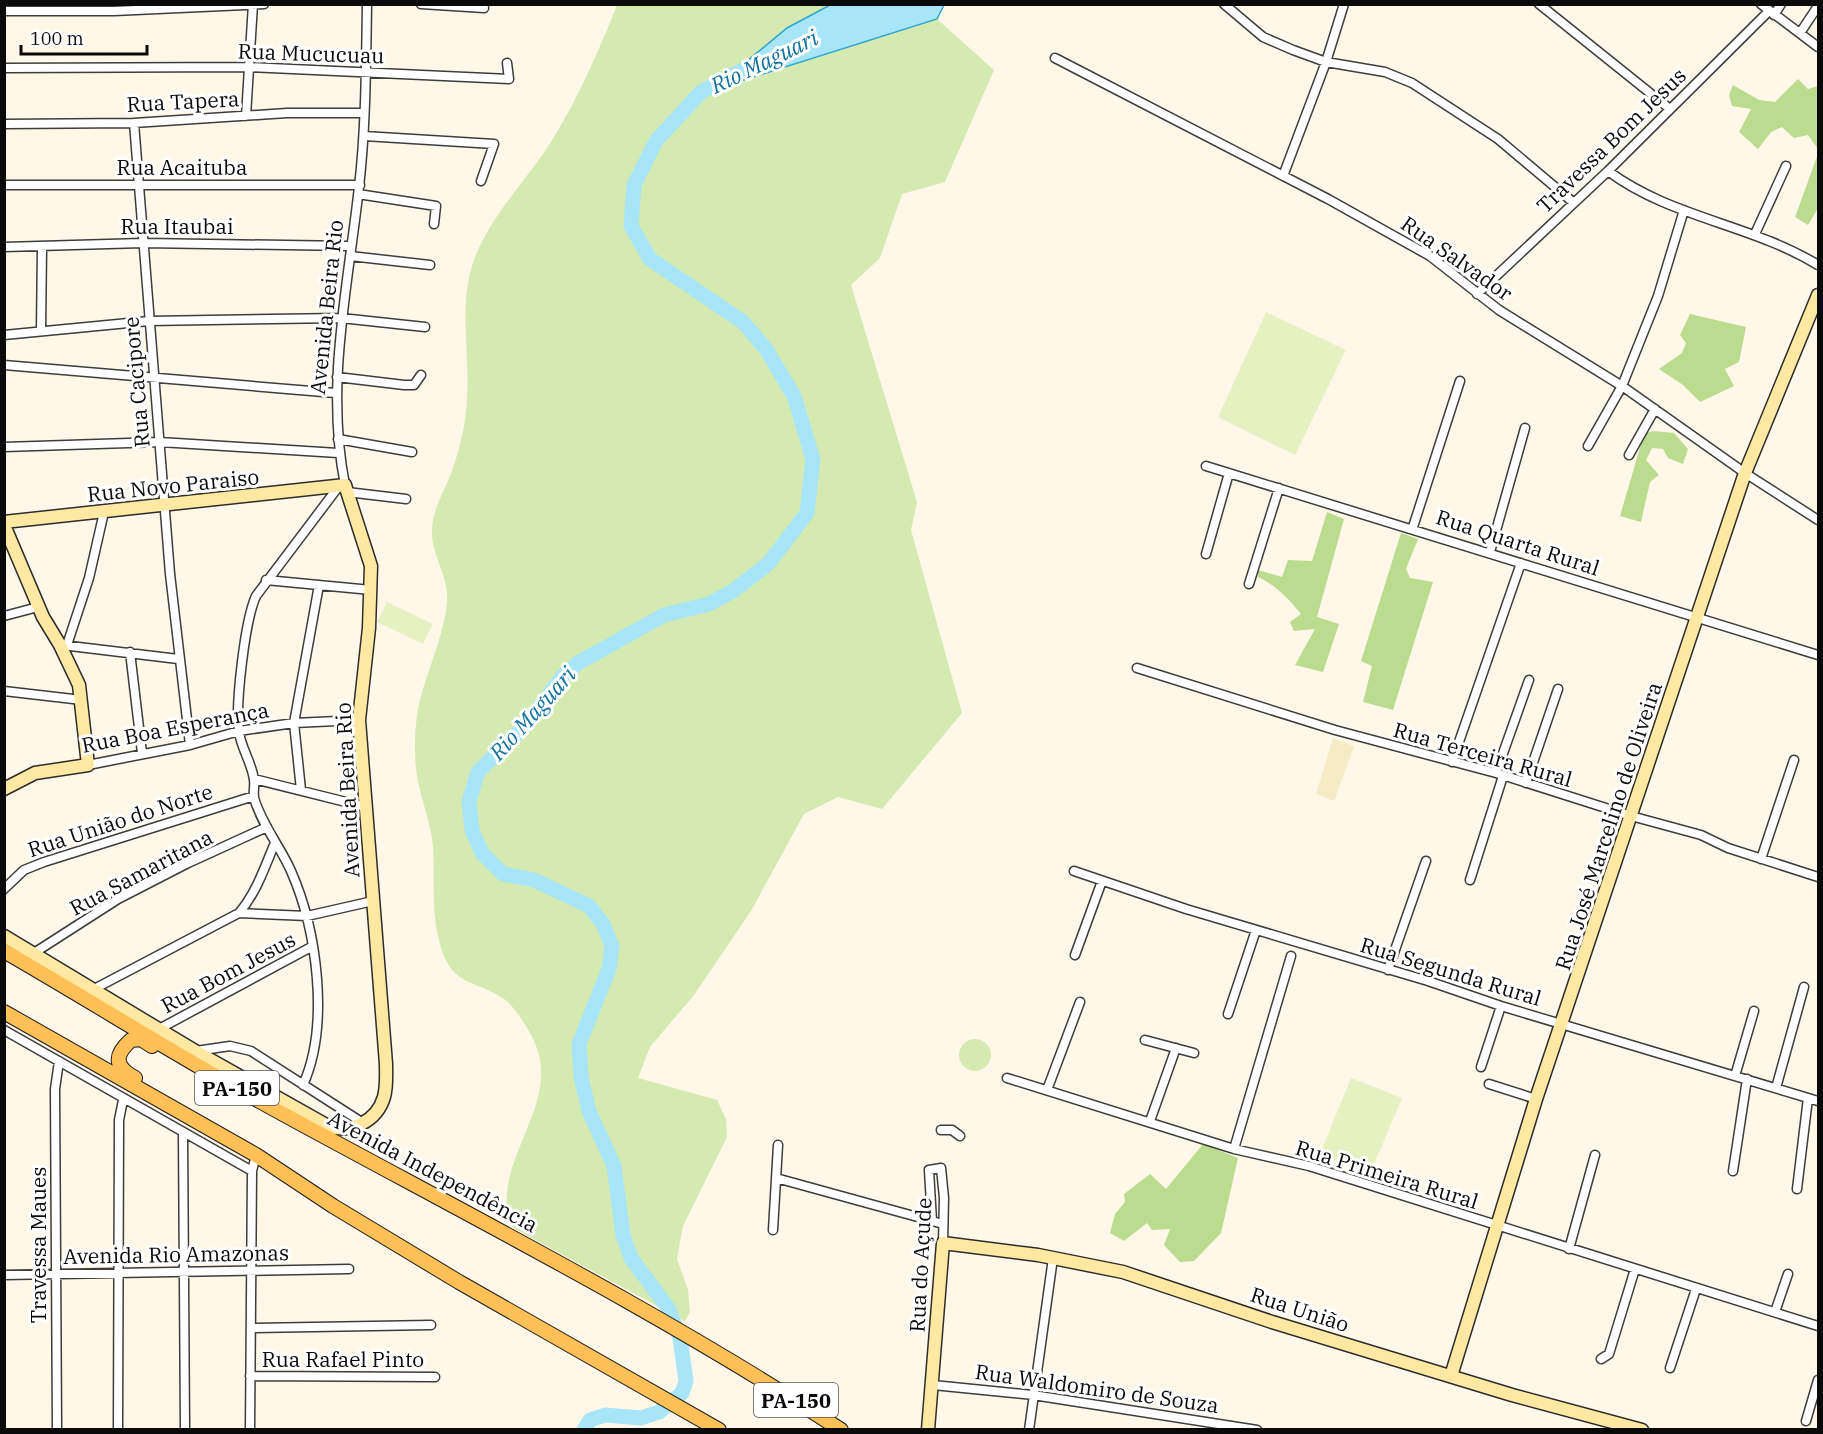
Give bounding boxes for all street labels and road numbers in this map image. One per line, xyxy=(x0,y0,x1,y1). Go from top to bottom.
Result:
street label: Rua Mucucuau xyxy=(237,36,385,70)
street label: Travessa Bom Jesus xyxy=(1530,61,1692,219)
street label: Rua Tapera xyxy=(126,84,240,118)
street label: Rua Acaituba xyxy=(116,153,248,181)
street label: Rua Salvador xyxy=(1396,209,1519,307)
street label: Rua Itaubai xyxy=(120,212,234,240)
street label: Avenida Beira Rio xyxy=(303,218,349,396)
street label: Rua Cacipore xyxy=(116,315,156,449)
street label: Rua Novo Paraiso xyxy=(86,462,260,508)
street label: Rua Quarta Rural xyxy=(1433,502,1603,582)
street label: Rua José Marcelino de Oliveira xyxy=(1548,678,1668,974)
street label: Rua Boa Esperança xyxy=(79,695,271,759)
street label: Avenida Beira Rio xyxy=(328,702,366,878)
street label: Rua Terceira Rural xyxy=(1390,715,1576,793)
street label: Rua União do Norte xyxy=(24,777,216,863)
street label: Rua Samaritana xyxy=(65,822,217,922)
street label: Rua Bom Jesus xyxy=(156,925,300,1019)
street label: Rua Segunda Rural xyxy=(1357,930,1545,1012)
road number: PA-150 xyxy=(195,1071,279,1105)
street label: Avenida Independência xyxy=(323,1104,543,1238)
street label: Rua Primeira Rural xyxy=(1292,1133,1482,1215)
street label: Travessa Maues xyxy=(24,1166,52,1324)
street label: Rua do Açude xyxy=(902,1197,938,1333)
street label: Avenida Rio Amazonas xyxy=(63,1238,289,1270)
street label: Rua União xyxy=(1247,1280,1353,1338)
street label: Rua Rafael Pinto xyxy=(262,1345,424,1373)
street label: Rua Waldomiro de Souza xyxy=(973,1357,1221,1419)
road number: PA-150 xyxy=(754,1383,838,1417)

